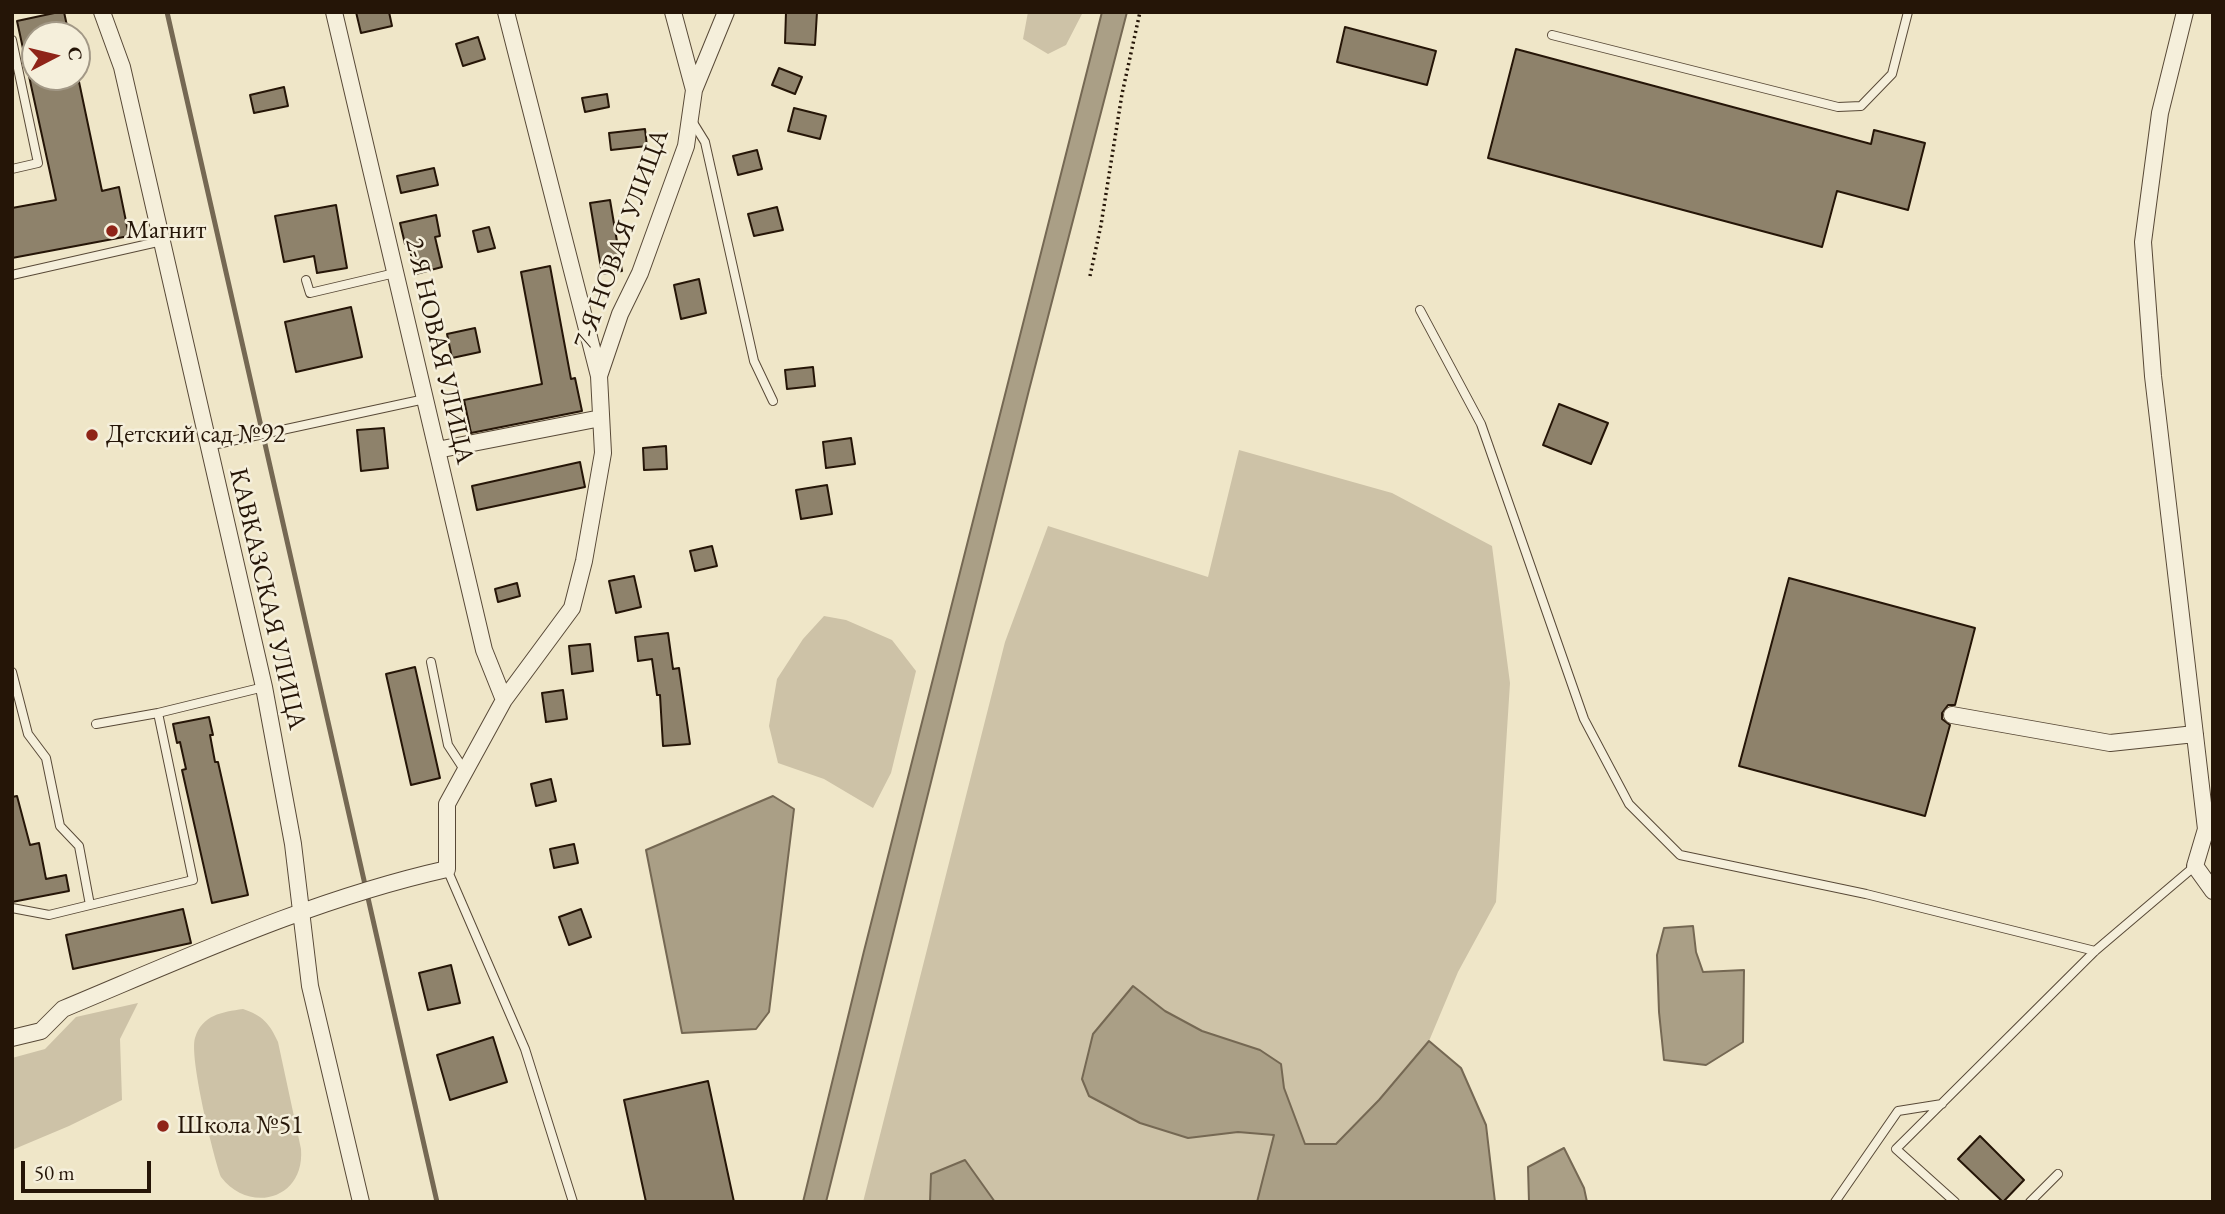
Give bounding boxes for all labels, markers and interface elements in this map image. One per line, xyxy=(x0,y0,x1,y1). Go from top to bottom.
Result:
north arrow xyxy=(21,21,91,91)
text: С xyxy=(62,45,89,62)
street label: 7-Я НОВАЯ УЛИЦА xyxy=(568,125,676,353)
place label: Магнит xyxy=(126,215,206,247)
marker: Магнит xyxy=(104,223,120,239)
street label: 2-Я НОВАЯ УЛИЦА xyxy=(398,235,480,467)
place label: Детский сад №92 xyxy=(106,419,286,451)
marker: Детский сад №92 xyxy=(84,427,100,443)
street label: КАВКАЗСКАЯ УЛИЦА xyxy=(222,465,312,733)
place label: Школа №51 xyxy=(177,1110,304,1142)
marker: Школа №51 xyxy=(155,1118,171,1134)
scale bar xyxy=(24,1148,154,1192)
text: 50 m xyxy=(34,1159,75,1186)

